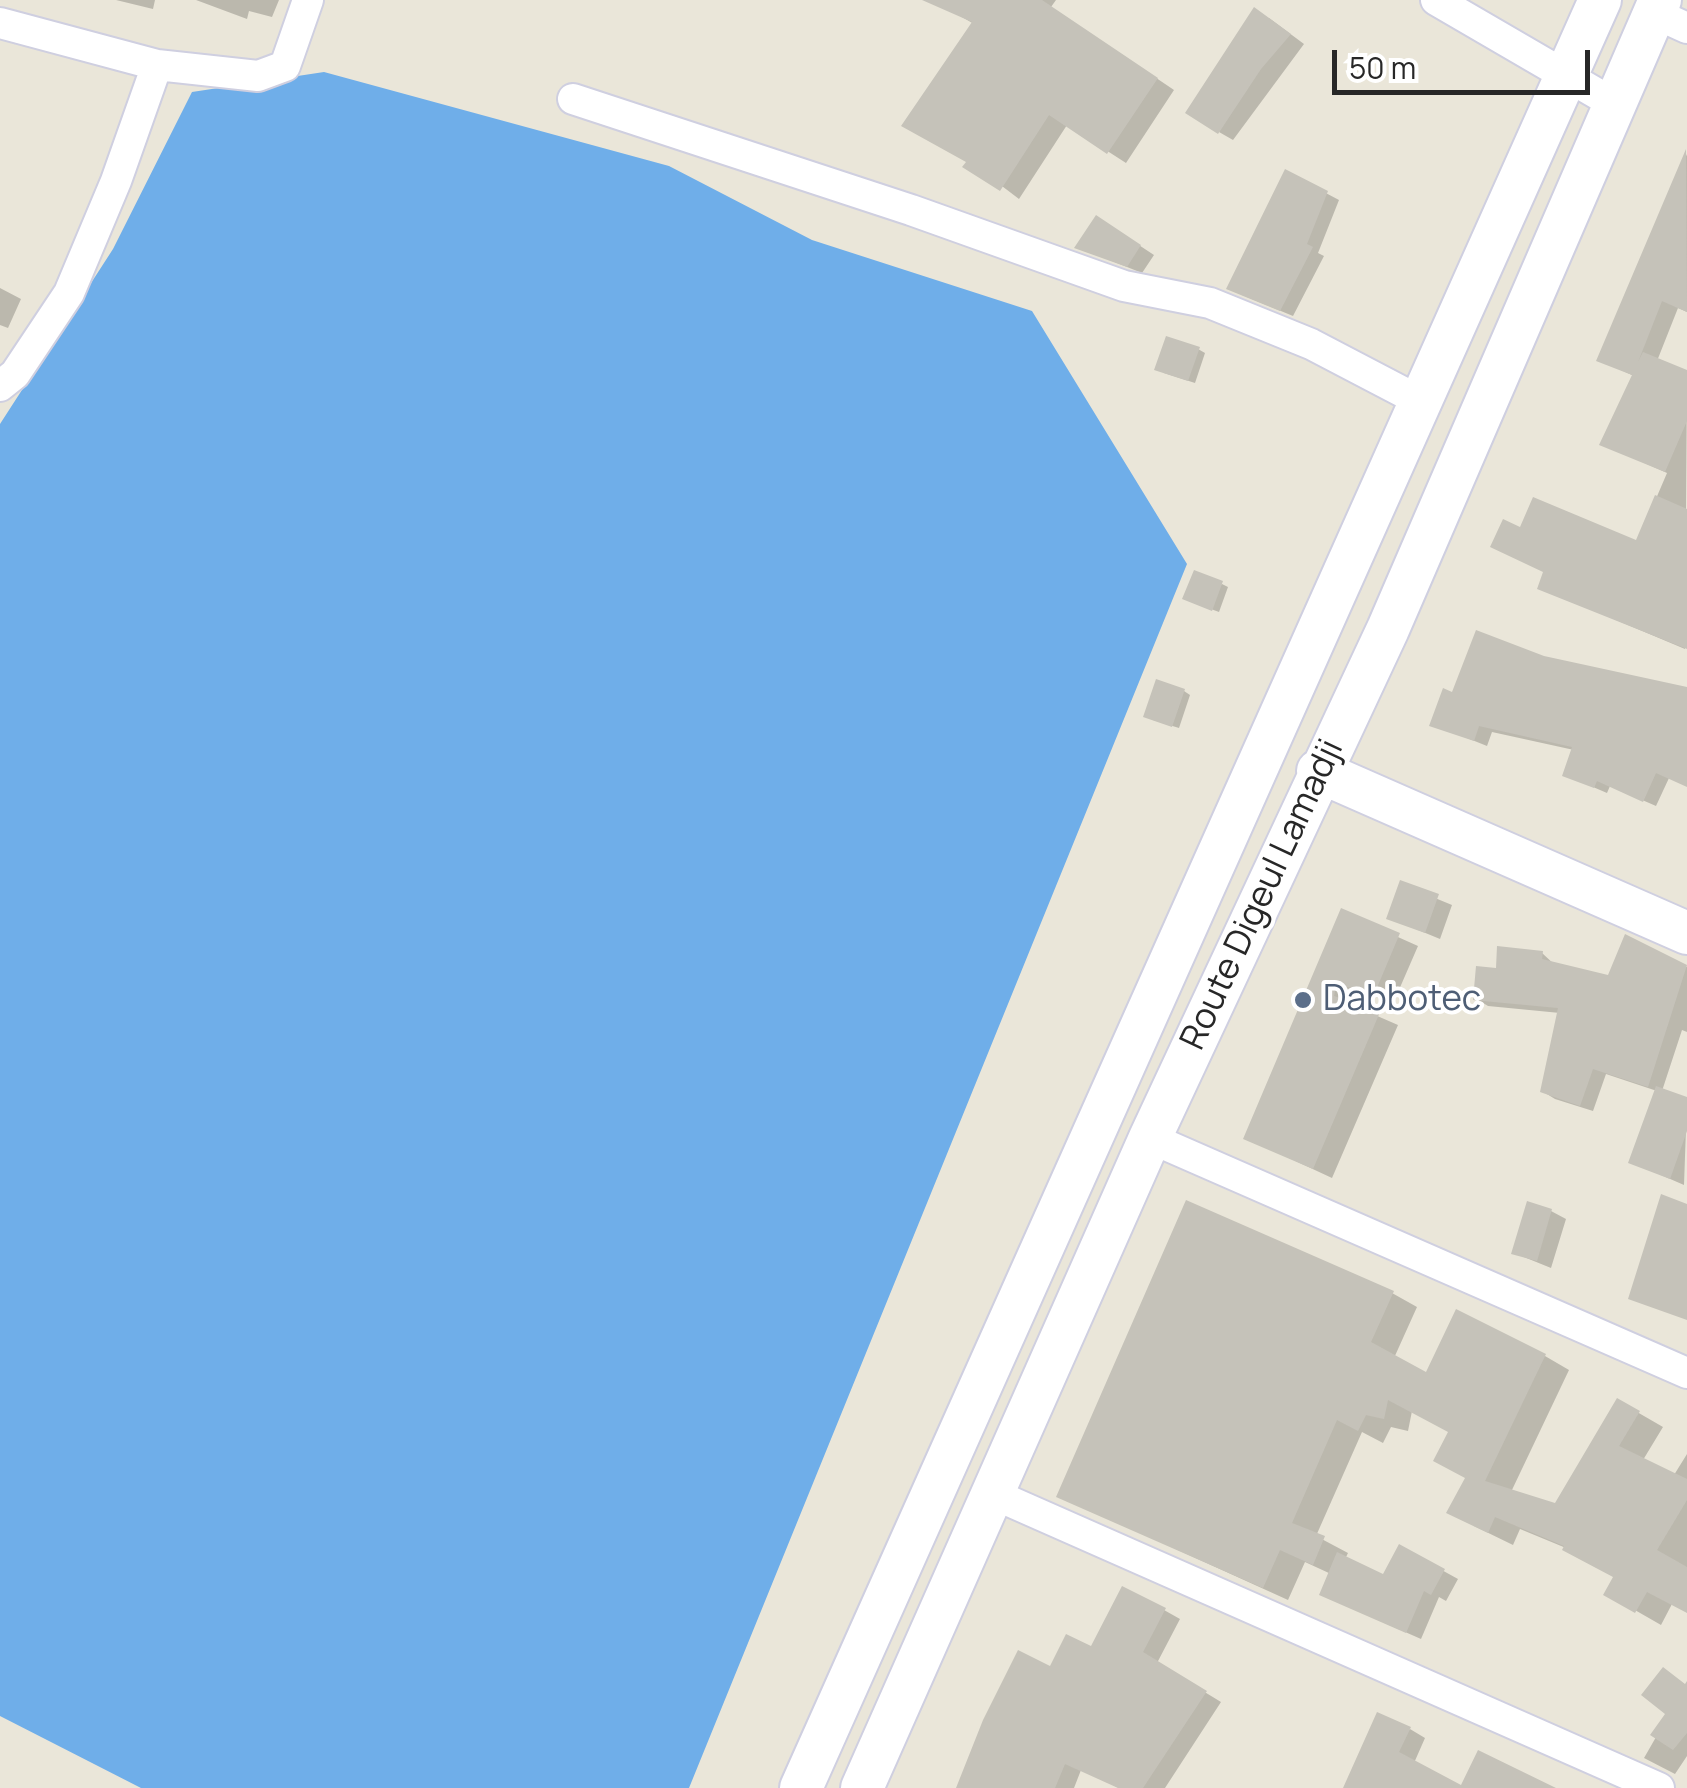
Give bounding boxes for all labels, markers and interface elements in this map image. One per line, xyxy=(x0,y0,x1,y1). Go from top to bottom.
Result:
scale bar xyxy=(1337,30,1594,92)
text: 50 m xyxy=(1349,47,1416,88)
street label: Route Digeul Lamadji xyxy=(1173,733,1353,1057)
place label: Dabbotec xyxy=(1323,979,1481,1021)
marker: Dabbotec xyxy=(1292,989,1314,1011)

